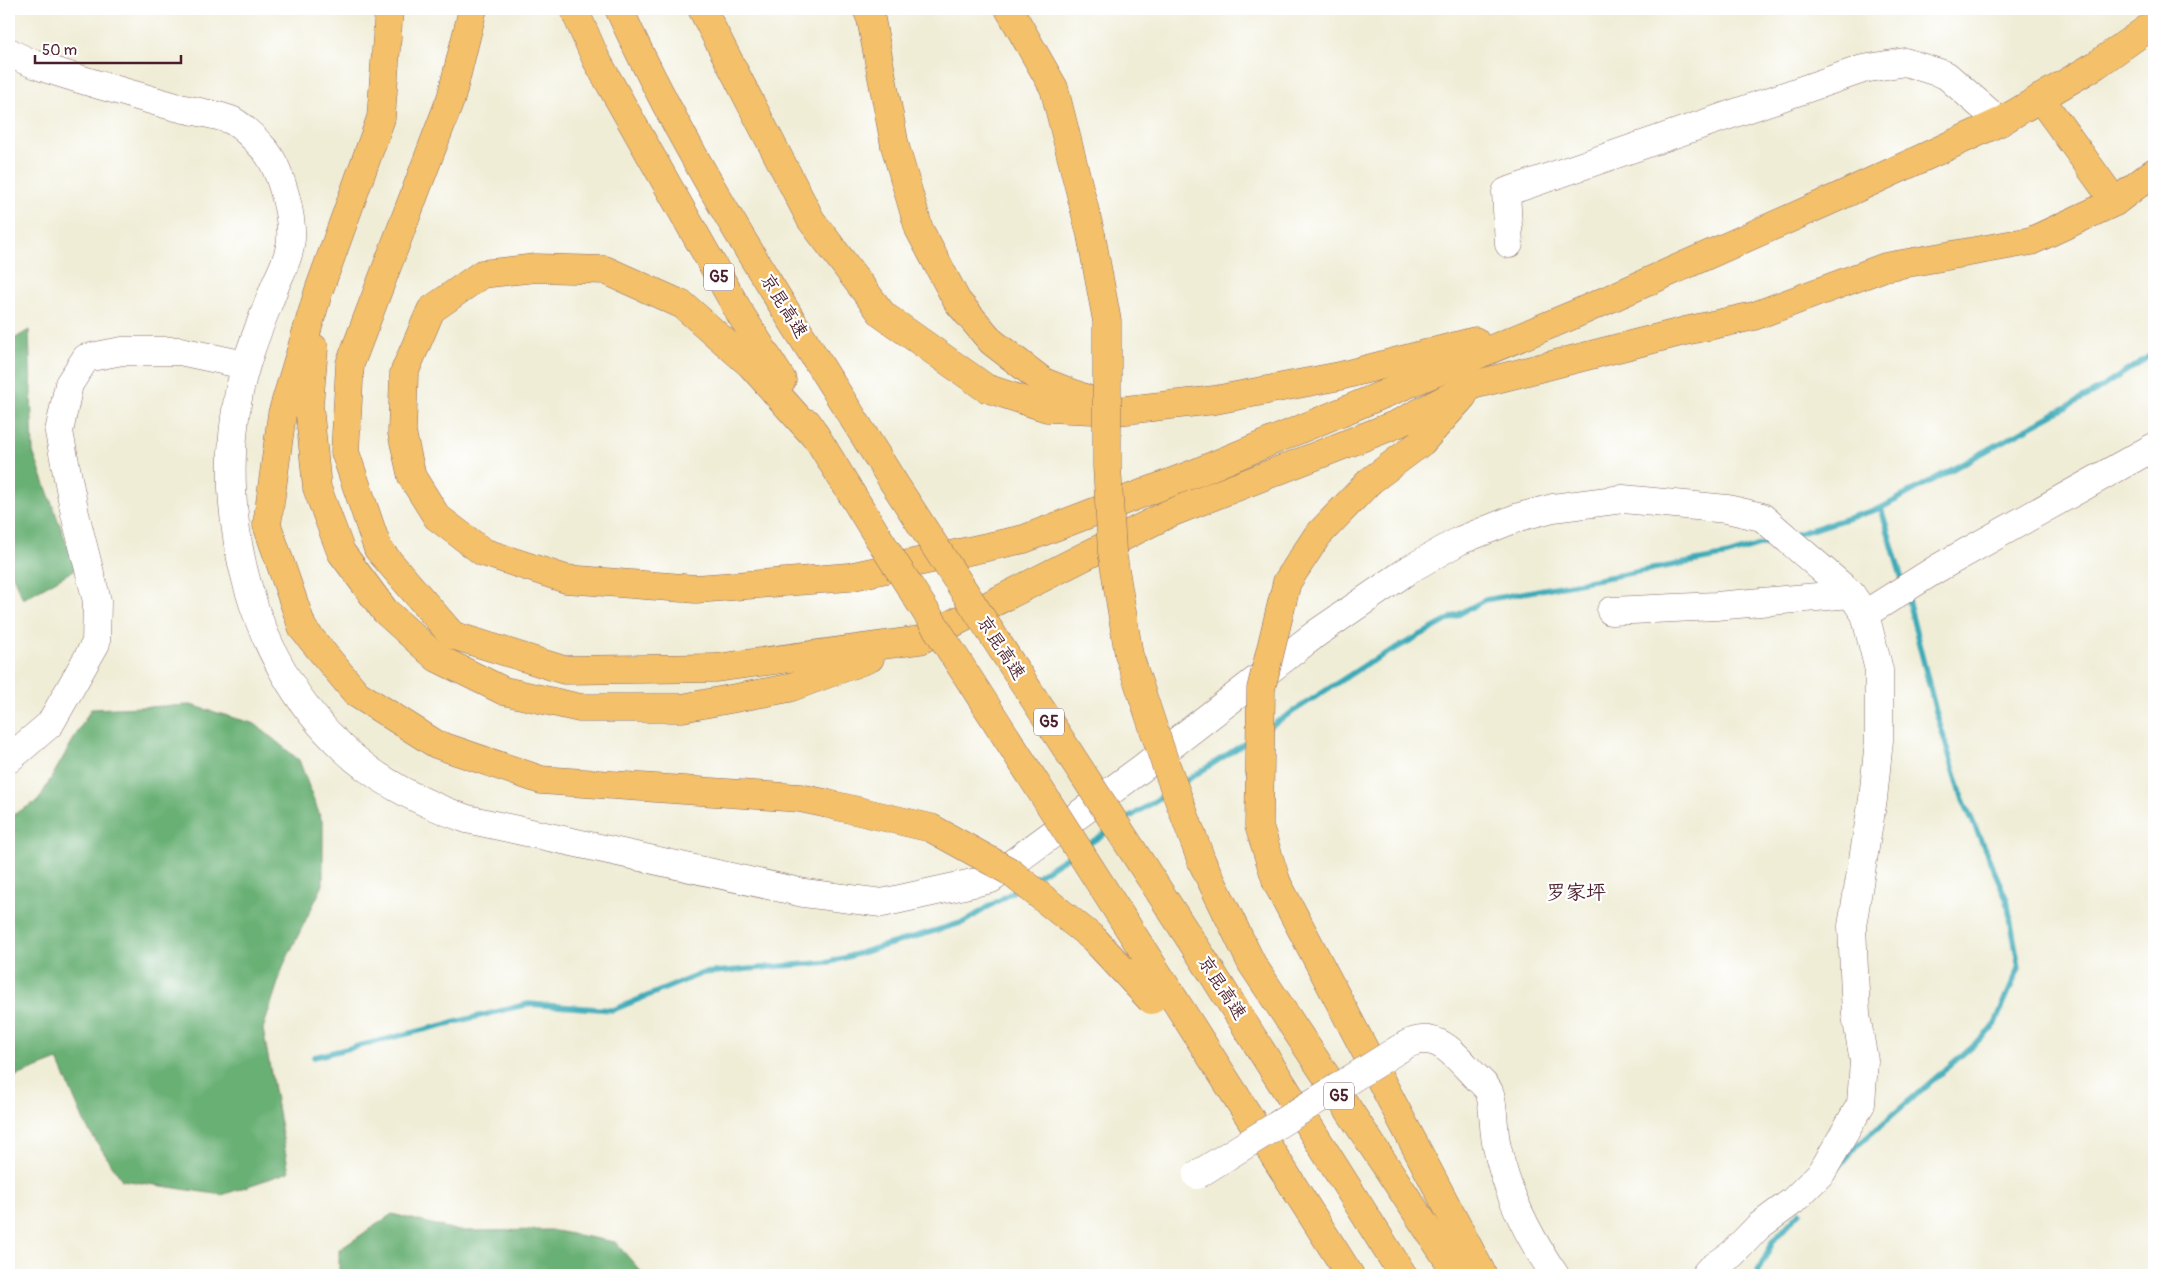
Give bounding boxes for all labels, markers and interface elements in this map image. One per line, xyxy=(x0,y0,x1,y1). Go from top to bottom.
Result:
scale bar xyxy=(35,32,181,64)
text: 50 m xyxy=(42,41,77,60)
road number: G5 xyxy=(704,264,734,290)
street label: 京昆高速 xyxy=(755,269,813,343)
street label: 京昆高速 xyxy=(972,612,1030,684)
road number: G5 xyxy=(1034,709,1064,736)
district label: 罗家坪 xyxy=(1546,880,1606,905)
street label: 京昆高速 xyxy=(1193,952,1251,1024)
road number: G5 xyxy=(1324,1082,1354,1110)

